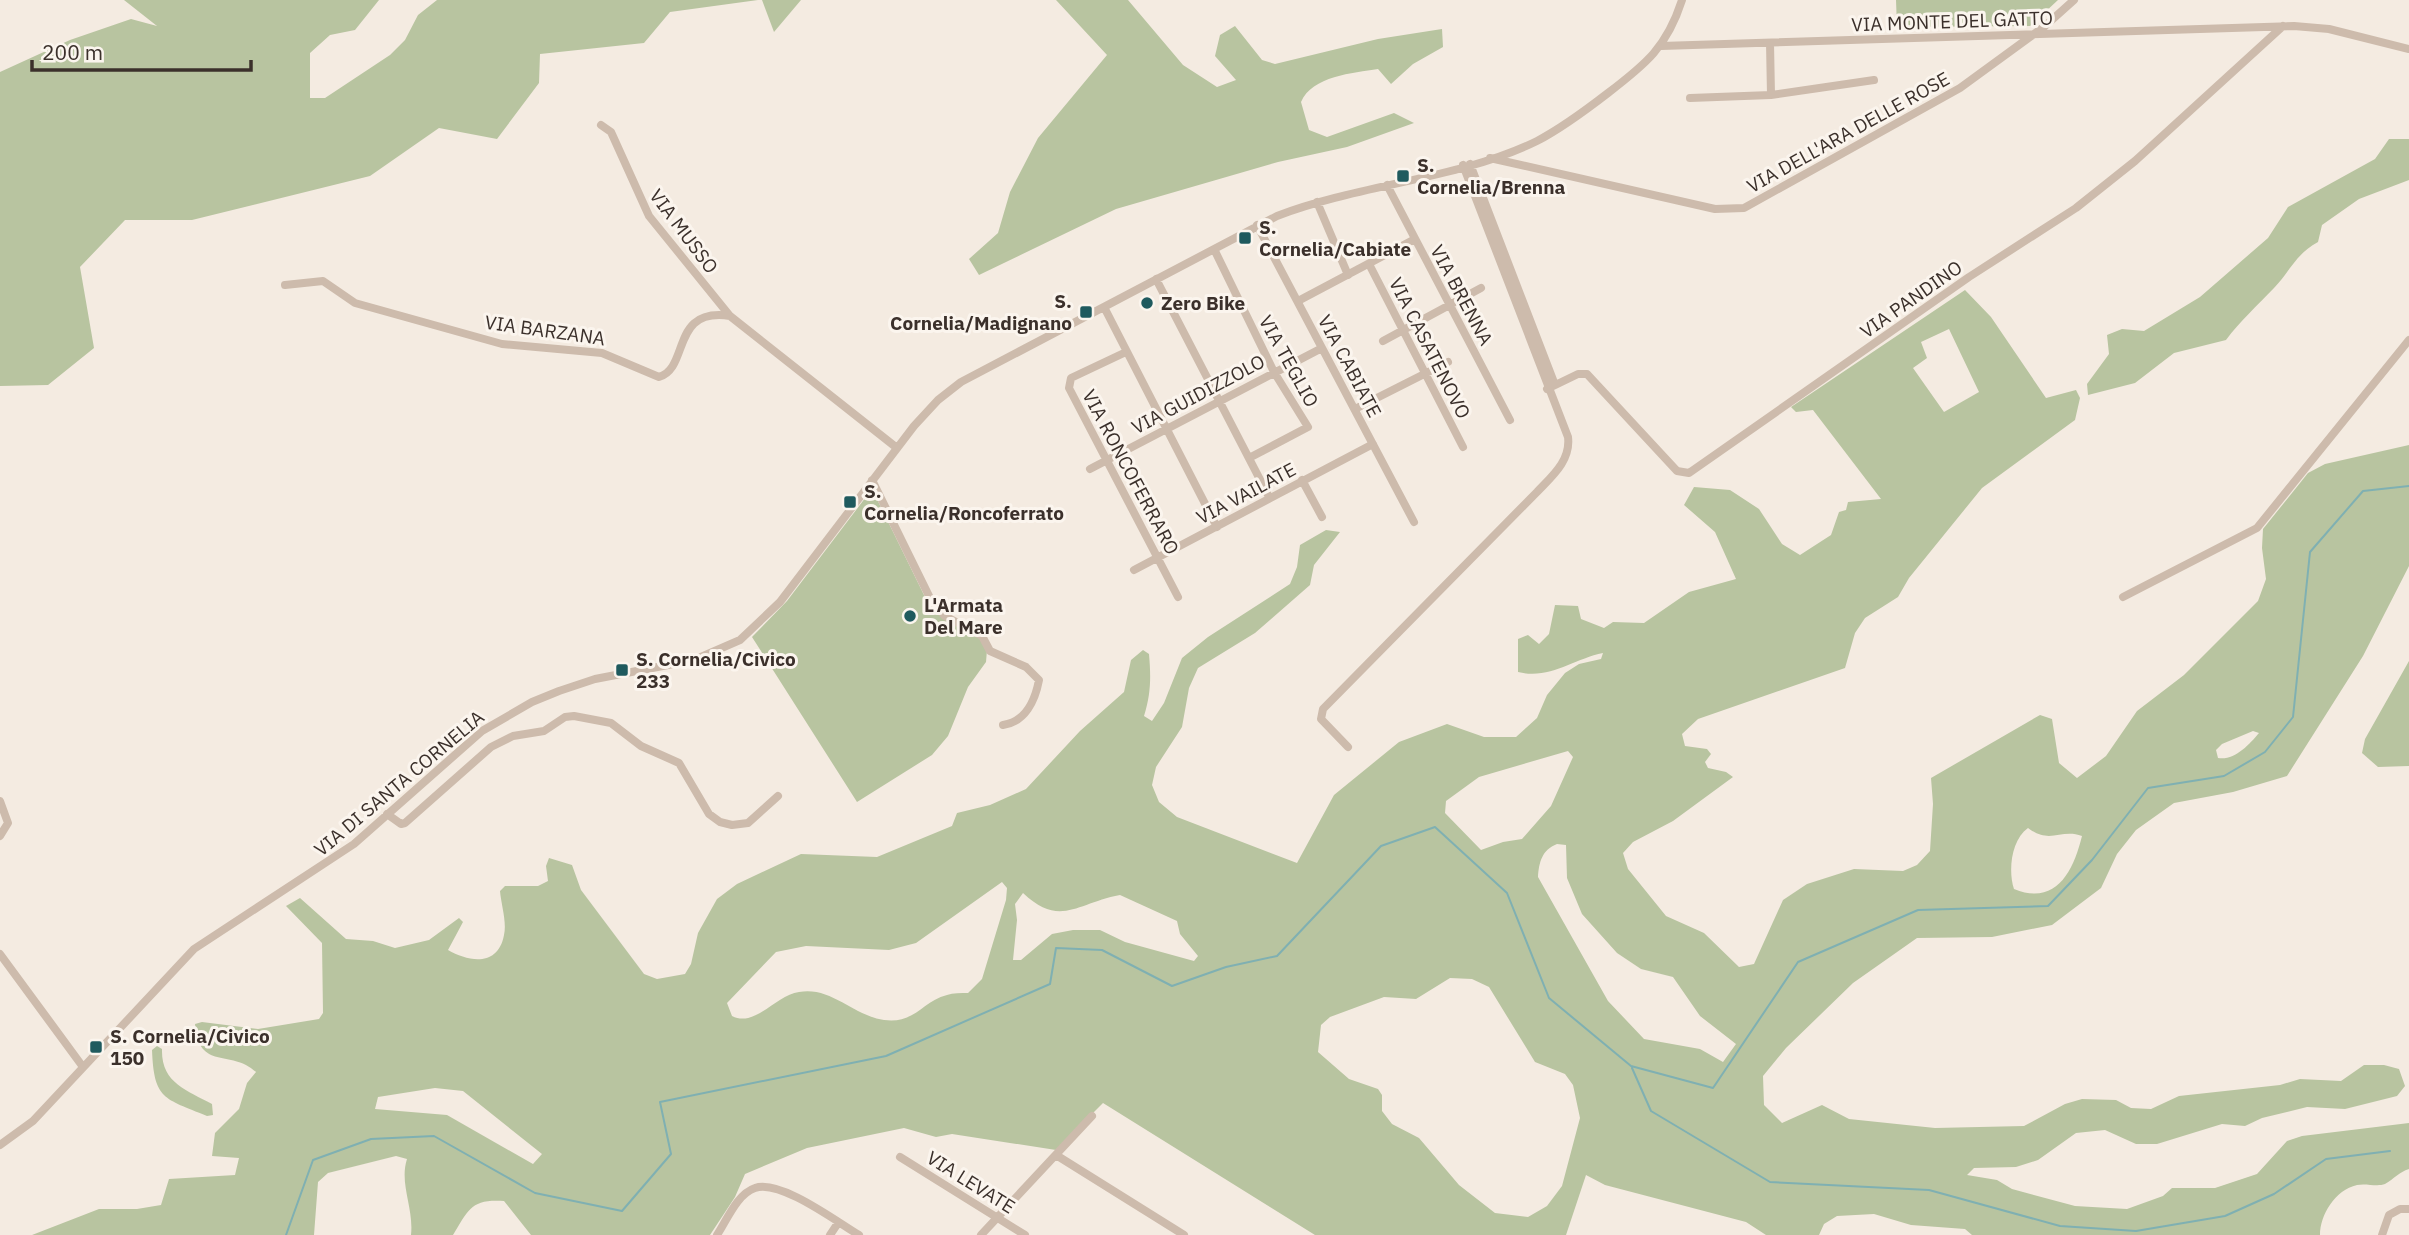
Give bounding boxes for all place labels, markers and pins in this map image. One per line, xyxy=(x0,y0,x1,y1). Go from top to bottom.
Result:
place label: S. Cornelia/Brenna xyxy=(1417,153,1565,199)
marker: S. Cornelia/Brenna xyxy=(1395,168,1411,184)
place label: S. Cornelia/Cabiate xyxy=(1259,215,1411,261)
marker: S. Cornelia/Cabiate xyxy=(1237,230,1253,246)
place label: S. Cornelia/Madignano xyxy=(890,289,1072,335)
place label: Zero Bike xyxy=(1161,291,1245,315)
marker: Zero Bike xyxy=(1139,295,1155,311)
marker: S. Cornelia/Madignano xyxy=(1078,304,1094,320)
place label: S. Cornelia/Roncoferrato xyxy=(864,479,1064,525)
marker: S. Cornelia/Roncoferrato xyxy=(842,494,858,510)
place label: L'Armata Del Mare xyxy=(924,593,1003,639)
marker: L'Armata Del Mare xyxy=(902,608,918,624)
place label: S. Cornelia/Civico 233 xyxy=(636,647,796,693)
marker: S. Cornelia/Civico 233 xyxy=(614,662,630,678)
place label: S. Cornelia/Civico 150 xyxy=(110,1024,270,1070)
marker: S. Cornelia/Civico 150 xyxy=(88,1039,104,1055)

